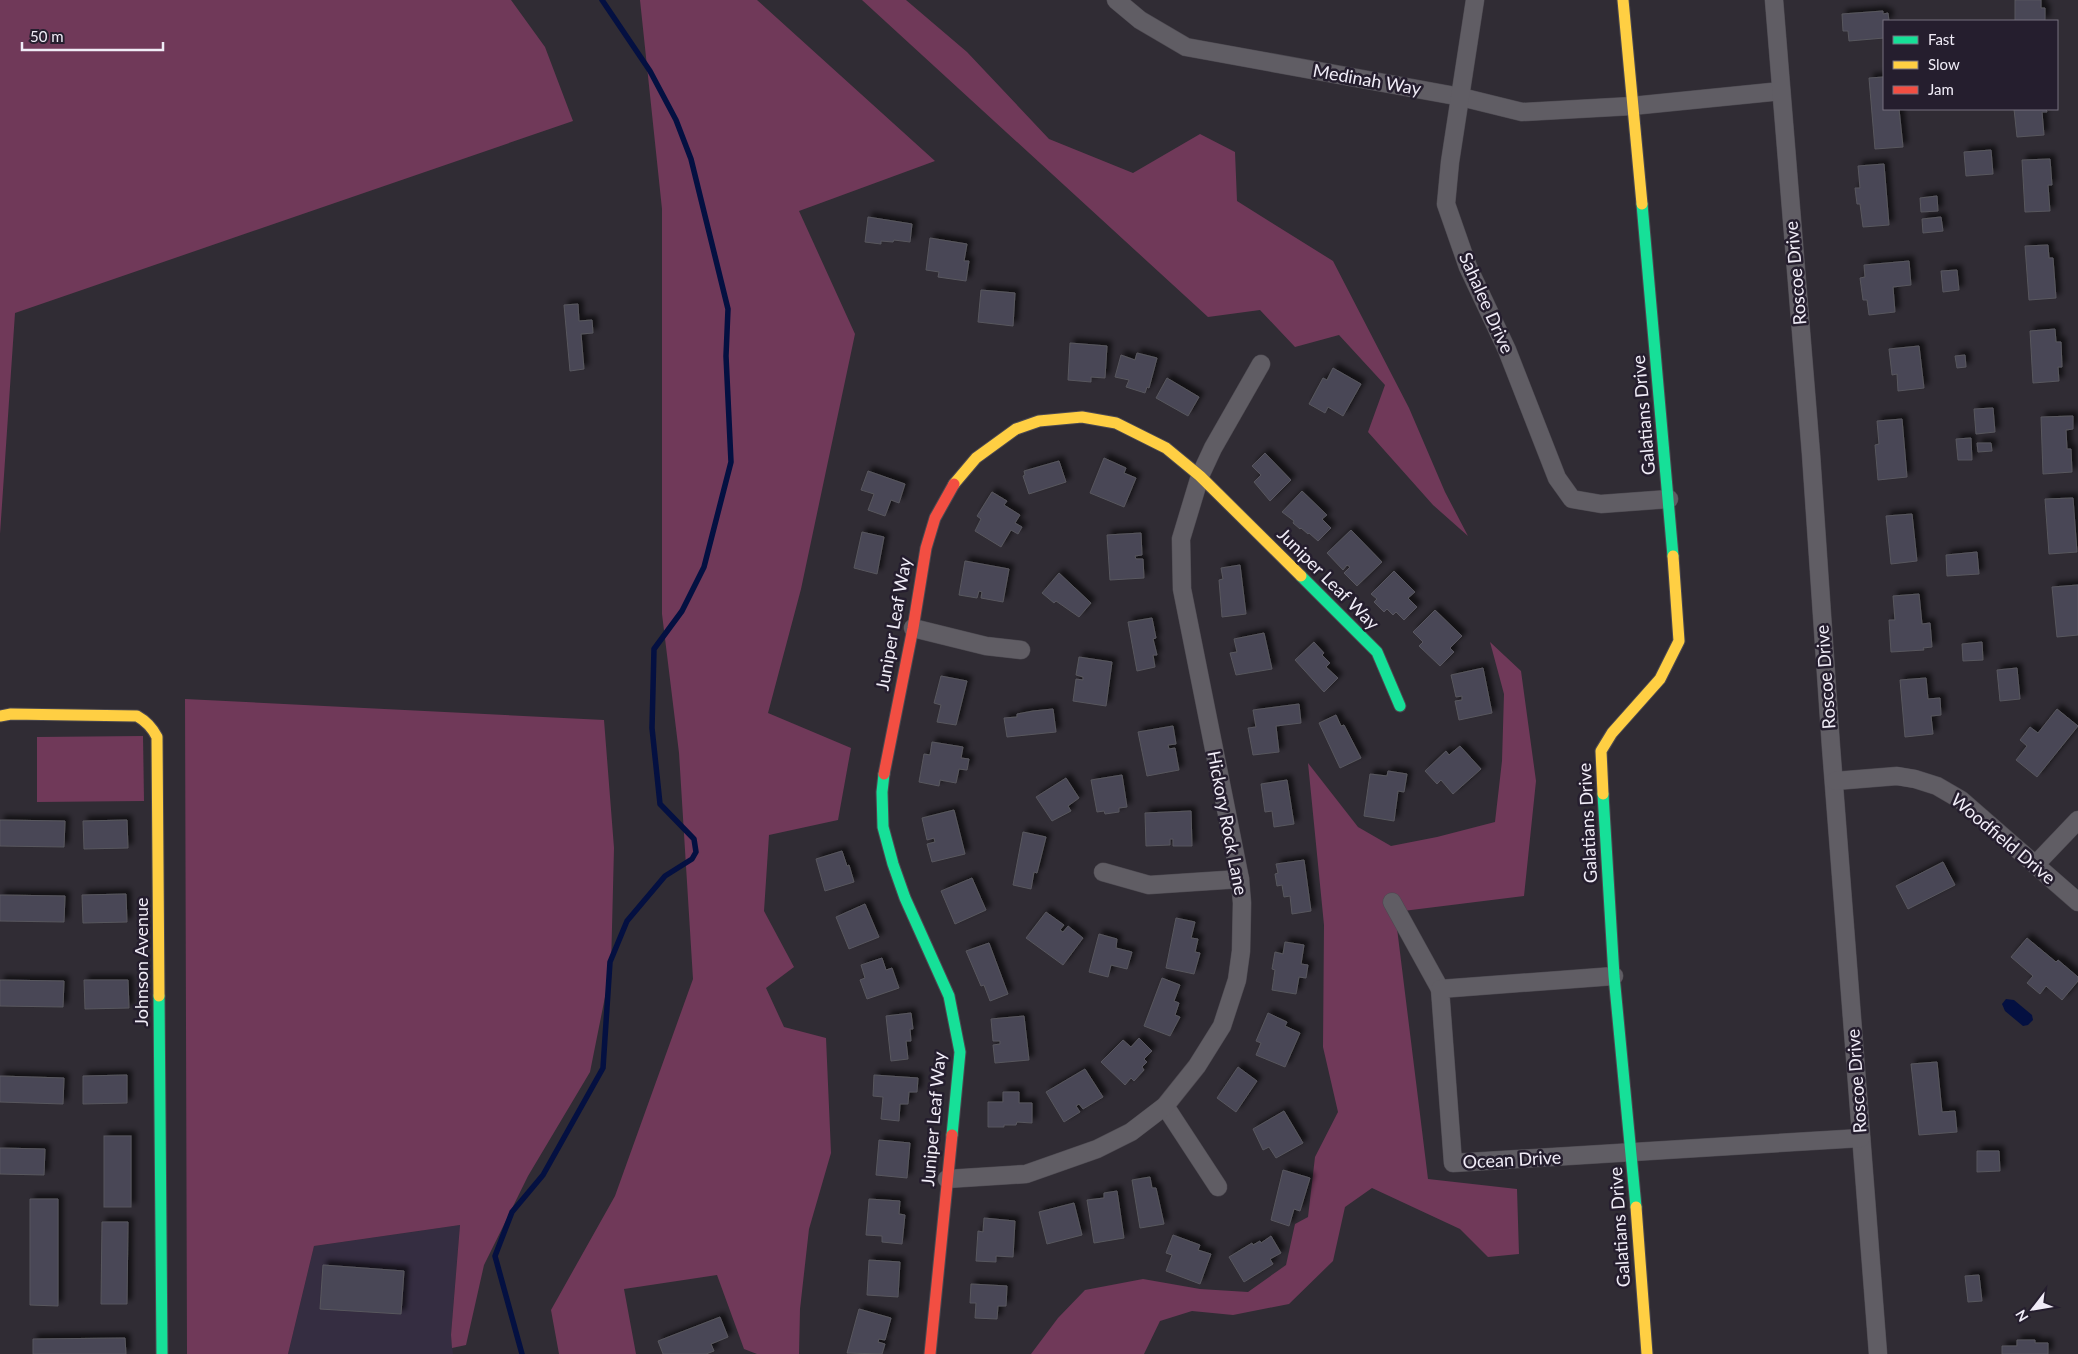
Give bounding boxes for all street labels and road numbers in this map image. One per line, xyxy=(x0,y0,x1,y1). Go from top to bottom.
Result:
street label: Medinah Way xyxy=(1311,59,1424,99)
street label: Roscoe Drive xyxy=(1779,220,1811,326)
street label: Sahalee Drive xyxy=(1455,249,1519,357)
street label: Galatians Drive xyxy=(1627,354,1659,476)
street label: Juniper Leaf Way xyxy=(1273,523,1385,634)
street label: Juniper Leaf Way xyxy=(870,555,916,692)
street label: Roscoe Drive xyxy=(1810,624,1840,730)
street label: Hickory Rock Lane xyxy=(1203,749,1253,897)
street label: Galatians Drive xyxy=(1573,762,1601,884)
street label: Woodfield Drive xyxy=(1947,788,2060,888)
street label: Johnson Avenue xyxy=(130,897,152,1027)
street label: Roscoe Drive xyxy=(1841,1028,1871,1134)
street label: Juniper Leaf Way xyxy=(916,1050,950,1187)
street label: Ocean Drive xyxy=(1462,1145,1562,1173)
street label: Galatians Drive xyxy=(1604,1166,1634,1288)

